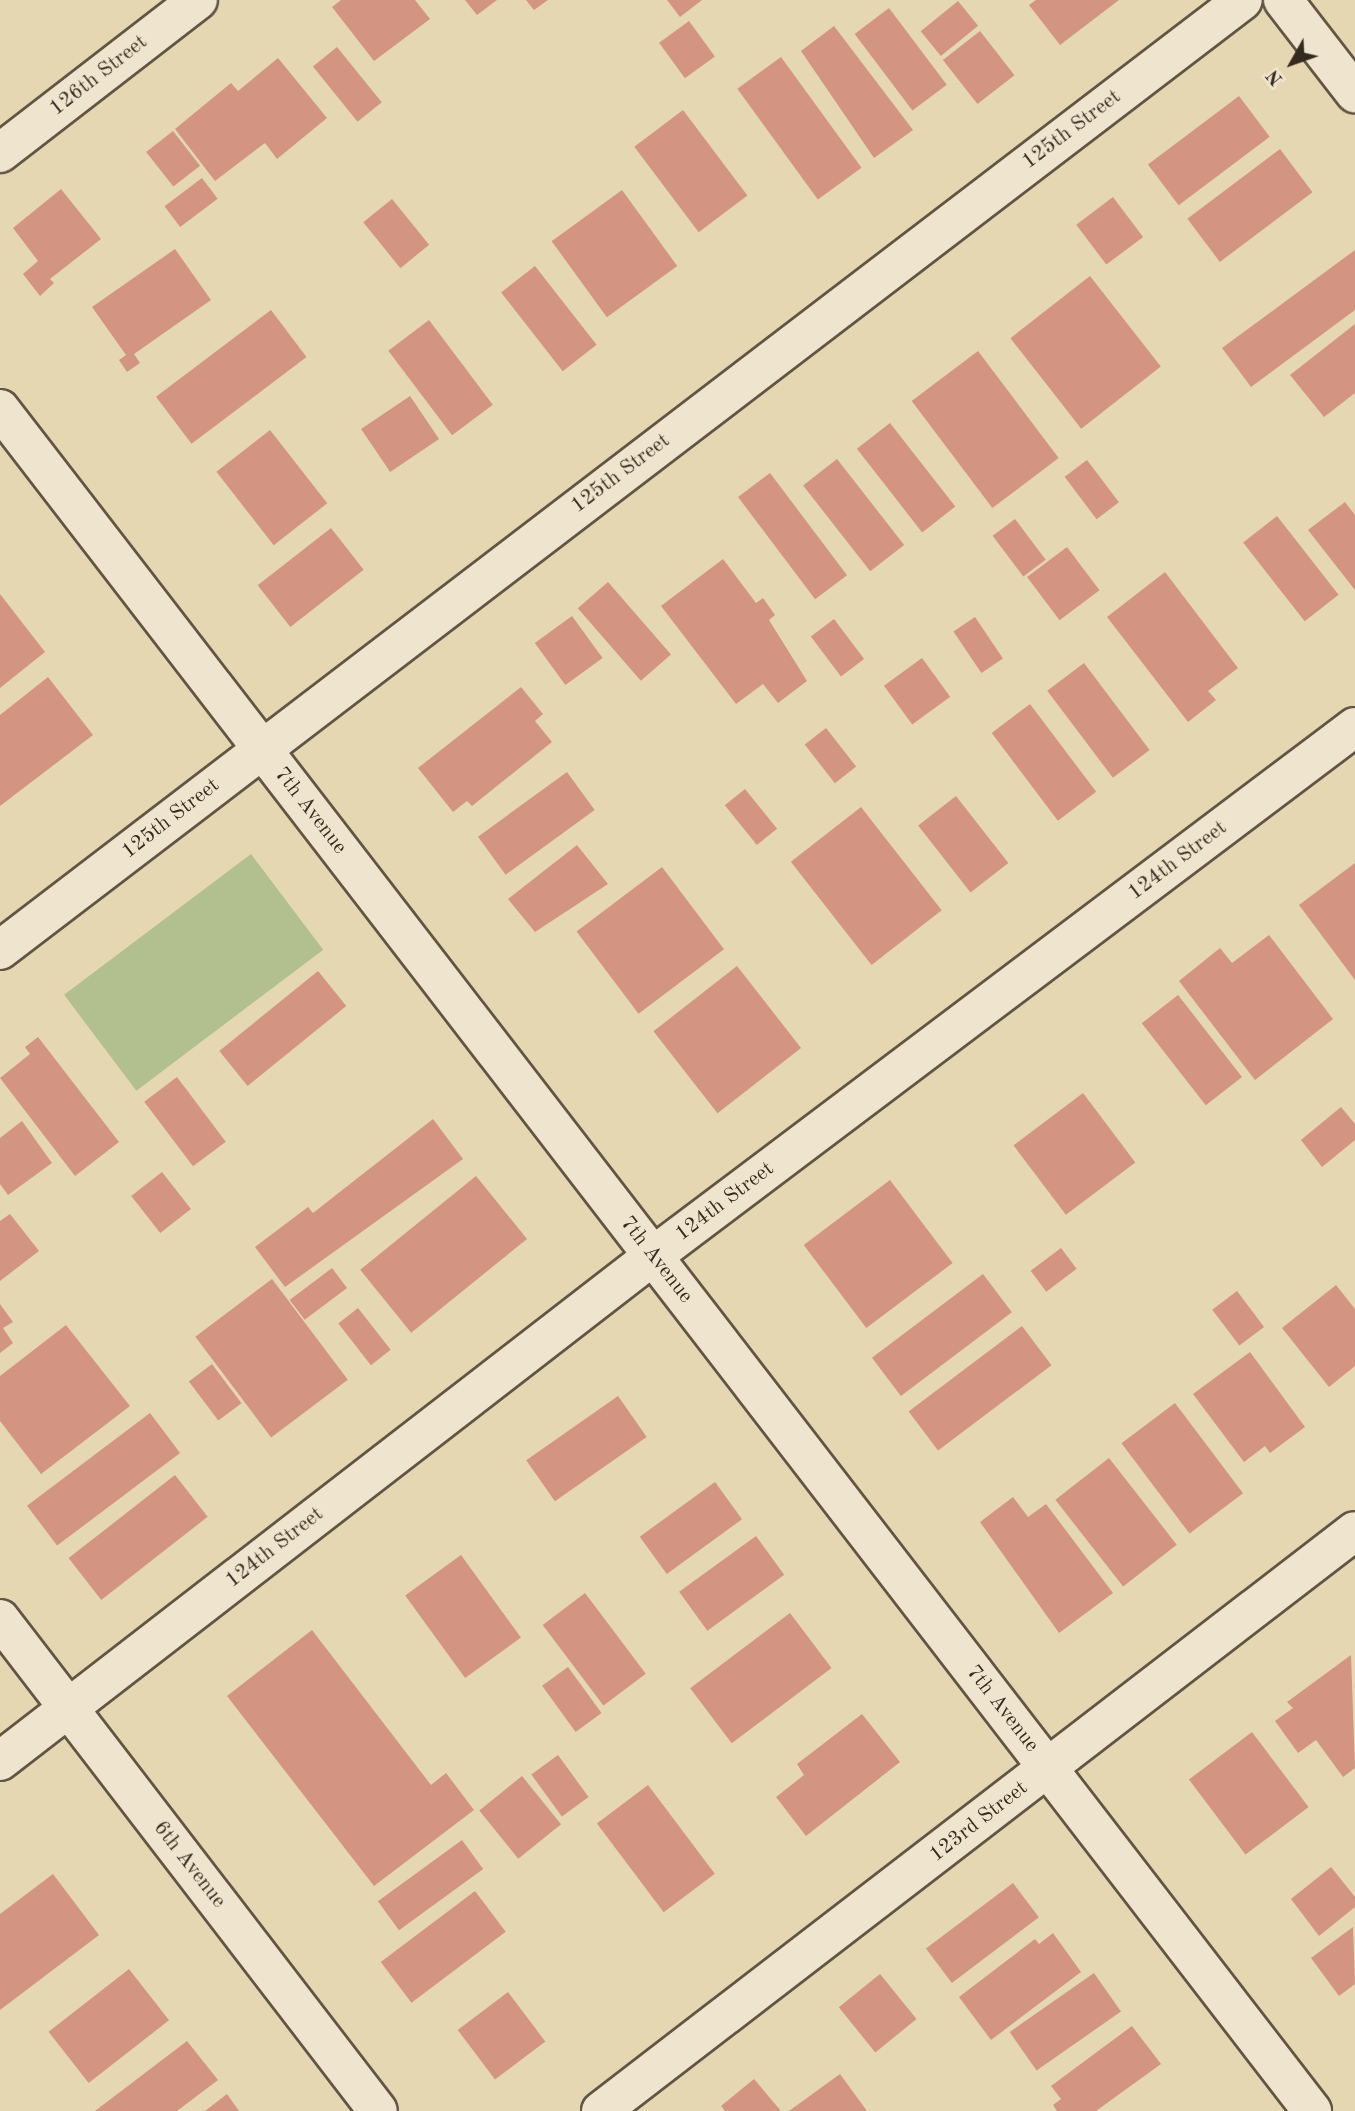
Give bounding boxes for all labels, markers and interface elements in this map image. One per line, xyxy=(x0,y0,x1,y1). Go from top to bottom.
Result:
north arrow xyxy=(1257,28,1327,98)
street label: 126th Street xyxy=(45,30,153,122)
text: N xyxy=(1264,65,1287,88)
street label: 125th Street xyxy=(1018,85,1126,175)
street label: 125th Street xyxy=(567,429,675,519)
street label: 7th Avenue xyxy=(268,762,352,860)
street label: 125th Street xyxy=(117,773,225,865)
street label: 124th Street xyxy=(1124,816,1232,906)
street label: 124th Street xyxy=(671,1157,779,1247)
street label: 7th Avenue xyxy=(614,1211,698,1309)
street label: 124th Street xyxy=(221,1502,329,1594)
street label: 7th Avenue xyxy=(960,1660,1044,1758)
street label: 123rd Street xyxy=(925,1776,1033,1868)
street label: 6th Avenue xyxy=(147,1816,231,1914)

